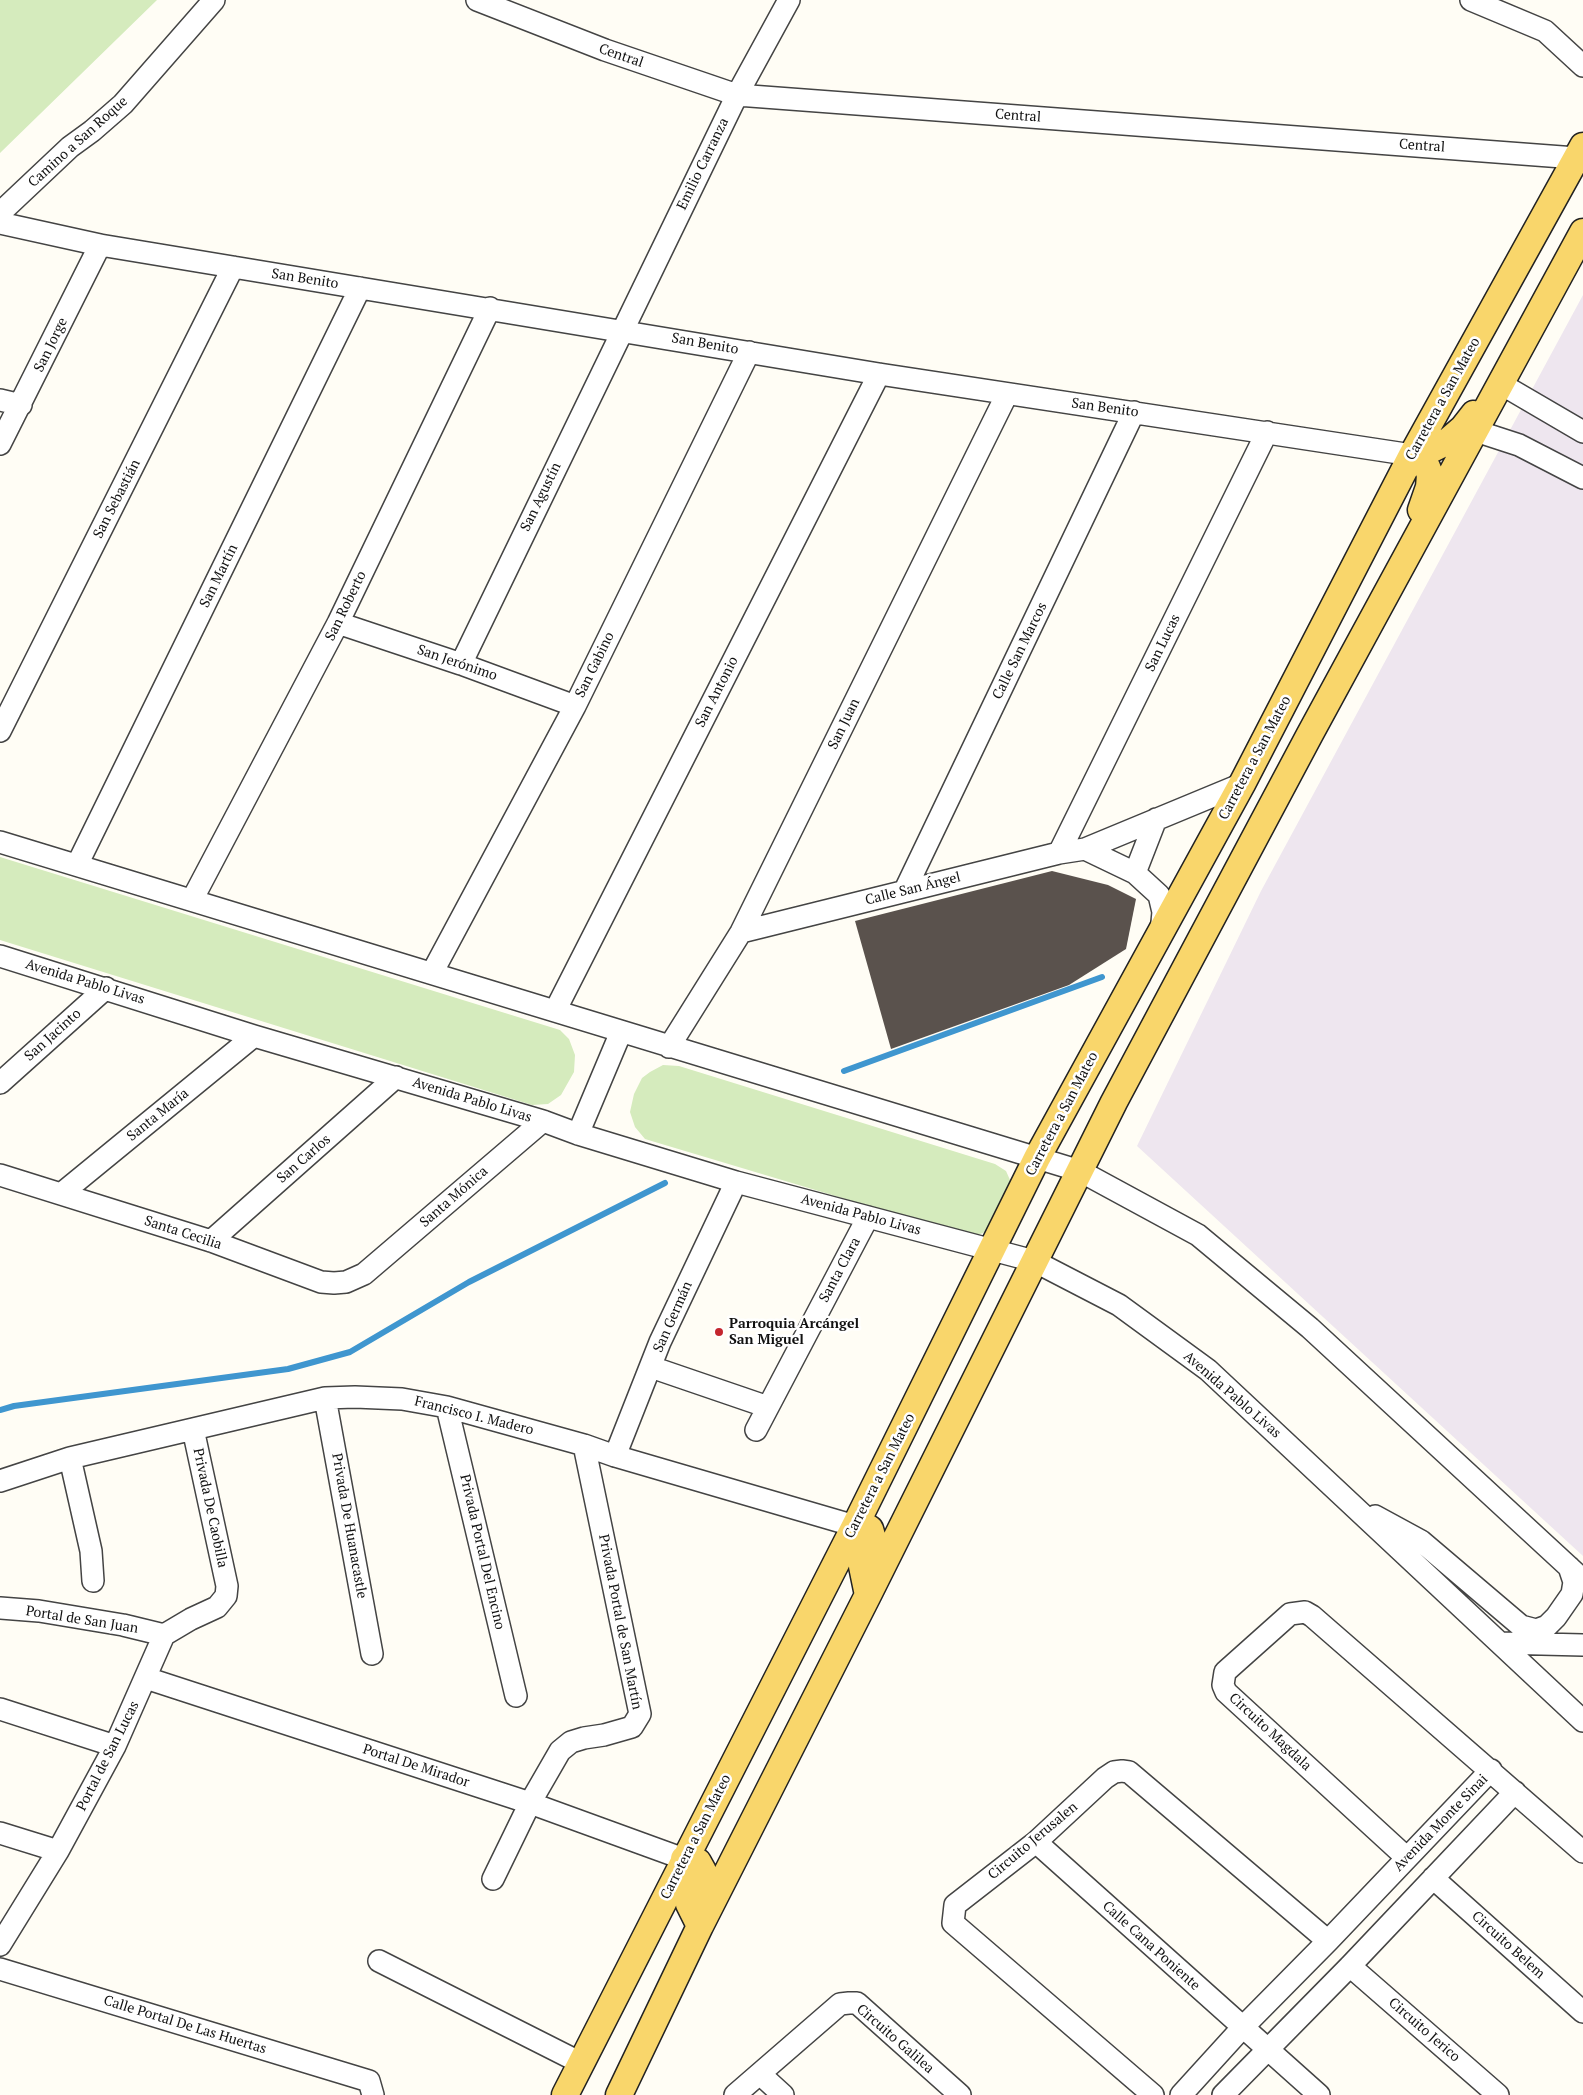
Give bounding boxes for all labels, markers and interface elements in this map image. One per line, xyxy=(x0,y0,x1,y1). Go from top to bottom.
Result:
street label: Central xyxy=(597,41,645,71)
street label: Camino a San Roque xyxy=(25,93,131,191)
street label: Central xyxy=(995,106,1041,126)
street label: Emilio Carranza xyxy=(674,115,732,213)
street label: Central xyxy=(1399,136,1445,156)
street label: San Benito xyxy=(270,265,340,293)
street label: San Jorge xyxy=(31,315,71,375)
street label: San Benito xyxy=(670,330,740,358)
street label: Carretera a San Mateo xyxy=(1402,335,1484,463)
street label: San Benito xyxy=(1070,395,1140,421)
street label: San Sebastián xyxy=(90,457,144,541)
street label: San Agustín xyxy=(517,460,565,534)
street label: San Martín xyxy=(196,541,242,611)
street label: San Roberto xyxy=(322,568,370,644)
street label: Calle San Marcos xyxy=(989,600,1051,702)
street label: San Lucas xyxy=(1142,612,1184,674)
street label: San Gabino xyxy=(572,629,618,701)
street label: San Jerónimo xyxy=(415,641,499,685)
street label: San Antonio xyxy=(692,654,742,730)
street label: Carretera a San Mateo xyxy=(1215,693,1295,823)
street label: San Juan xyxy=(825,696,863,752)
street label: Calle San Ángel xyxy=(864,869,962,909)
street label: Avenida Pablo Livas xyxy=(23,956,147,1008)
street label: San Jacinto xyxy=(21,1005,85,1065)
street label: Carretera a San Mateo xyxy=(1022,1049,1102,1179)
street label: Avenida Pablo Livas xyxy=(410,1074,534,1126)
street label: Santa María xyxy=(124,1085,192,1145)
street label: San Carlos xyxy=(274,1131,334,1187)
street label: Santa Mónica xyxy=(417,1163,491,1231)
street label: Avenida Pablo Livas xyxy=(799,1191,923,1239)
street label: Santa Cecilia xyxy=(142,1213,224,1253)
street label: Santa Clara xyxy=(816,1235,864,1305)
street label: San Germán xyxy=(650,1279,696,1355)
place label: Parroquia Arcángel San Miguel xyxy=(729,1316,859,1348)
marker: Parroquia Arcángel San Miguel xyxy=(713,1326,725,1338)
street label: Avenida Pablo Livas xyxy=(1180,1348,1284,1442)
street label: Francisco I. Madero xyxy=(413,1393,535,1439)
street label: Carretera a San Mateo xyxy=(841,1411,919,1541)
street label: Privada De Caobilla xyxy=(189,1447,231,1569)
street label: Privada De Huanacastle xyxy=(328,1452,370,1600)
street label: Privada Portal Del Encino xyxy=(456,1473,508,1631)
street label: Privada Portal de San Martín xyxy=(595,1533,645,1711)
street label: Portal de San Juan xyxy=(25,1603,139,1637)
street label: Circuito Magdala xyxy=(1225,1690,1315,1774)
street label: Portal de San Lucas xyxy=(73,1698,143,1814)
street label: Portal De Mirador xyxy=(361,1741,471,1791)
street label: Avenida Monte Sinai xyxy=(1390,1771,1492,1875)
street label: Carretera a San Mateo xyxy=(657,1772,735,1902)
street label: Circuito Jerusalen xyxy=(985,1799,1081,1883)
street label: Calle Cana Poniente xyxy=(1099,1898,1203,1994)
street label: Circuito Belem xyxy=(1468,1908,1548,1982)
street label: Calle Portal De Las Huertas xyxy=(102,1992,268,2058)
street label: Circuito Jerico xyxy=(1385,1994,1463,2066)
street label: Circuito Galilea xyxy=(853,2001,937,2077)

